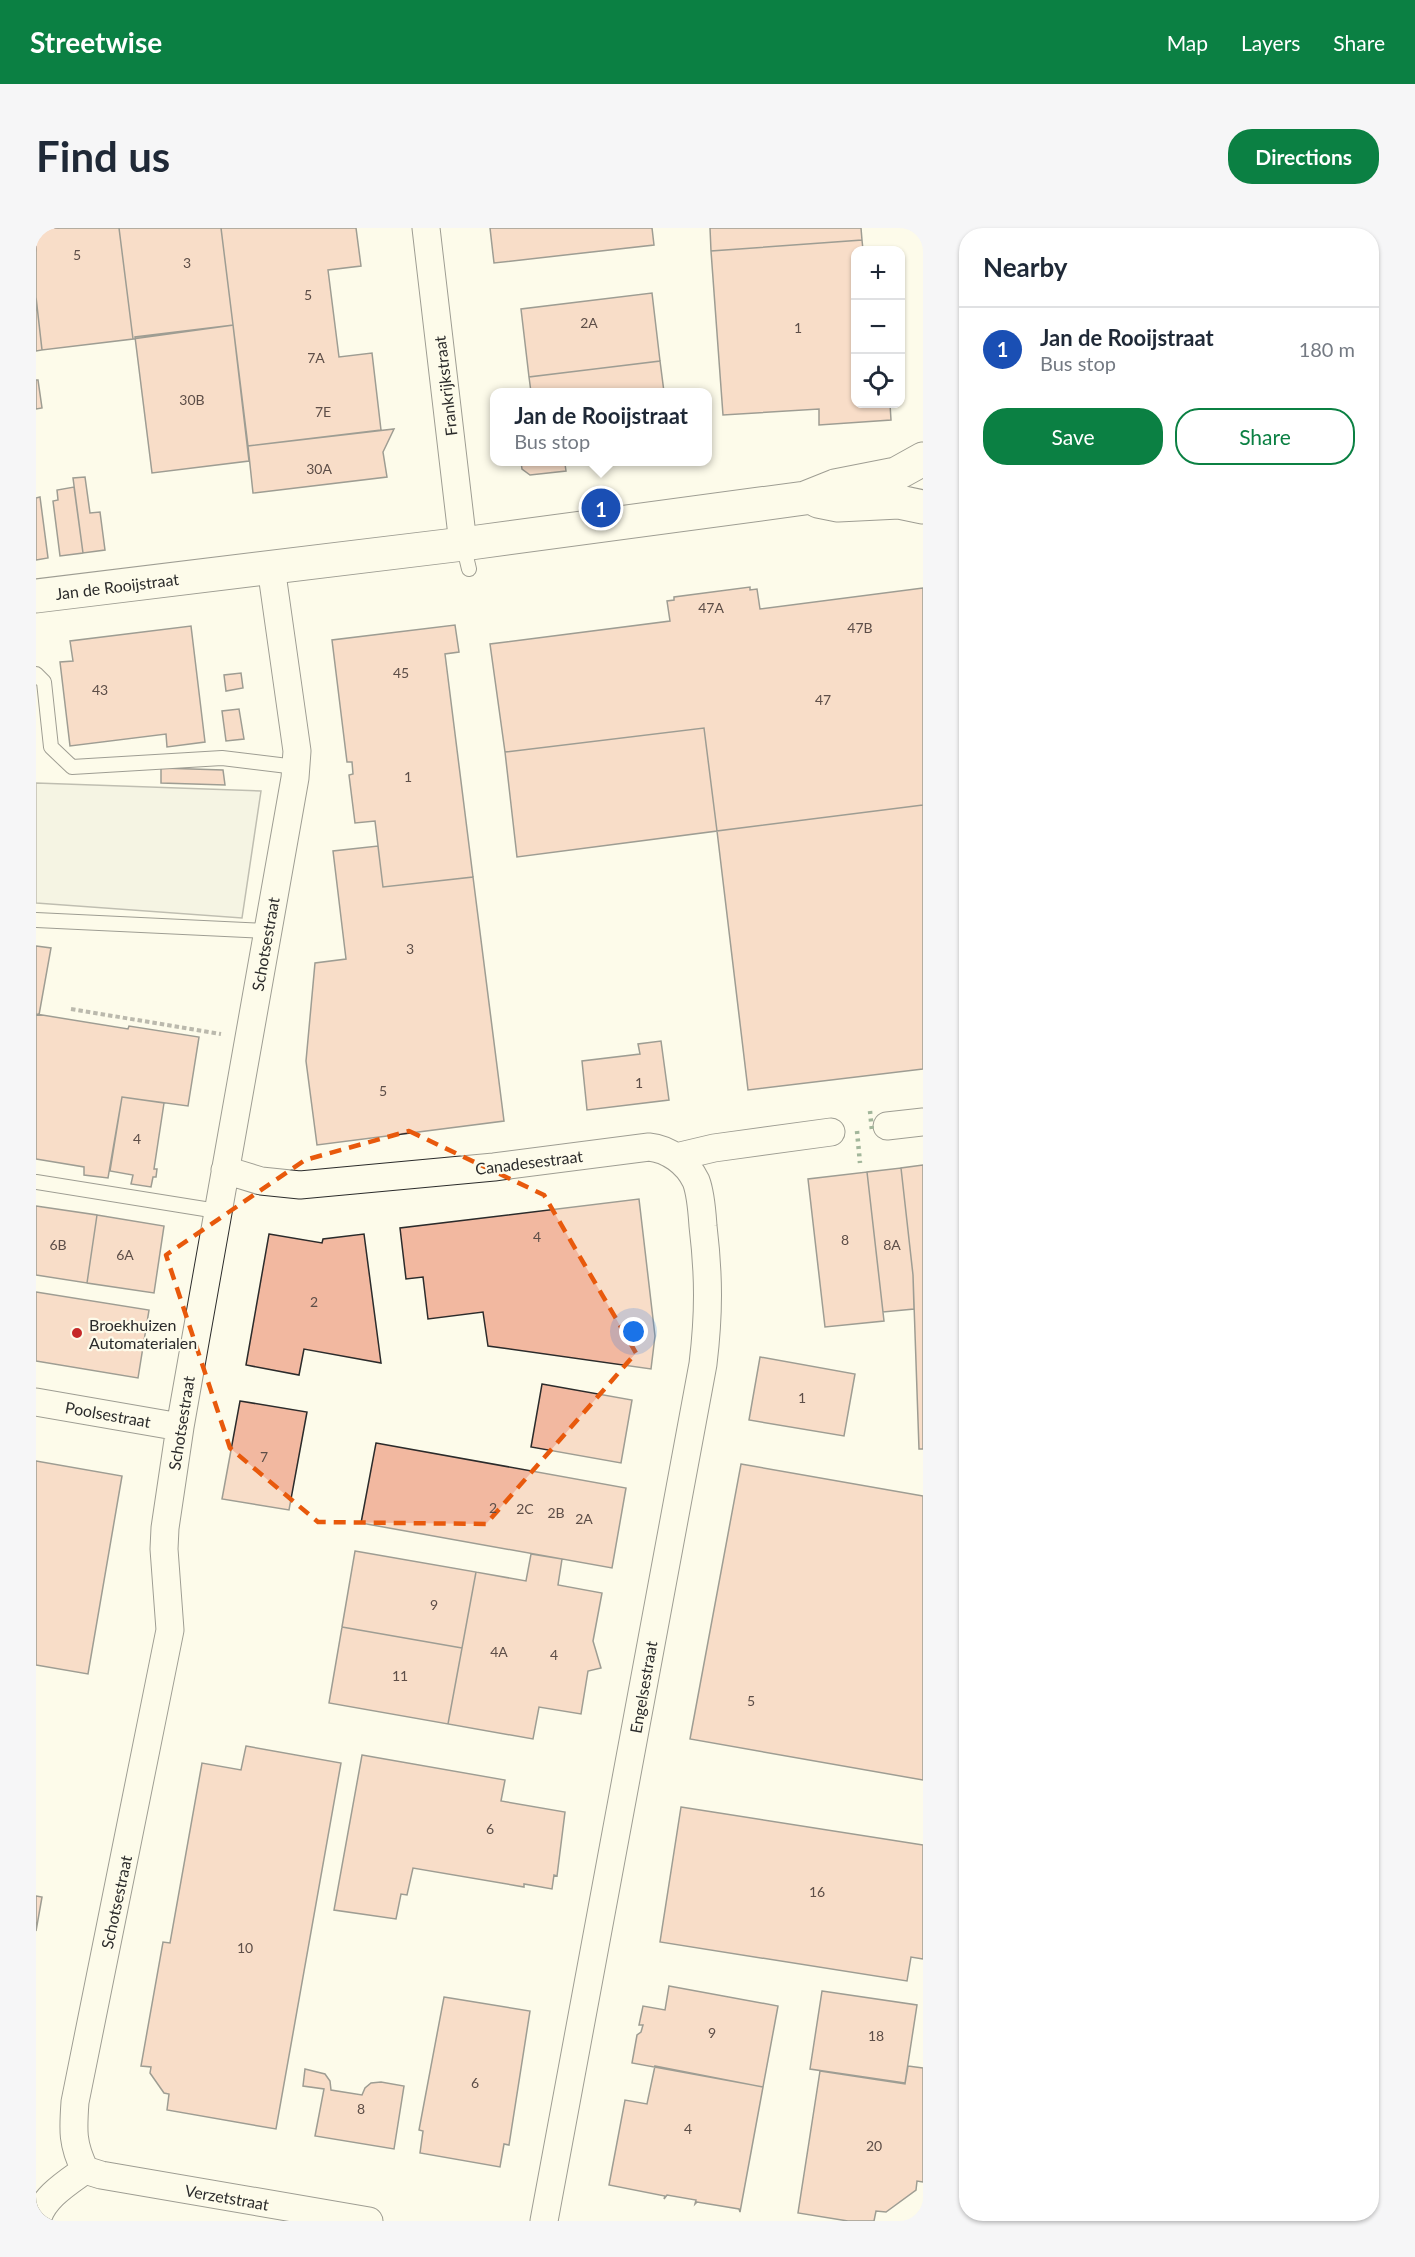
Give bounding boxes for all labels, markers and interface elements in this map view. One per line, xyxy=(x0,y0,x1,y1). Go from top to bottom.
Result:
text: Streetwise xyxy=(30,25,162,59)
text: Map xyxy=(1167,30,1208,55)
text: Layers xyxy=(1241,30,1300,55)
text: Share xyxy=(1333,30,1385,55)
button: Directions xyxy=(1228,129,1379,184)
text: Find us xyxy=(36,131,170,181)
house number: 5 xyxy=(73,246,81,263)
map controls xyxy=(851,246,905,408)
button: + xyxy=(851,246,905,300)
text: Nearby xyxy=(983,251,1068,283)
house number: 3 xyxy=(183,254,191,271)
house number: 5 xyxy=(304,286,312,303)
button: − xyxy=(851,300,905,354)
house number: 2A xyxy=(580,314,598,331)
house number: 1 xyxy=(794,319,802,336)
text: Jan de Rooijstraat xyxy=(1040,324,1214,351)
street label: Frankrijkstraat xyxy=(429,335,461,437)
text: 1 xyxy=(997,337,1008,361)
text: 180 m xyxy=(1299,337,1355,361)
house number: 7A xyxy=(307,349,325,366)
text: Bus stop xyxy=(1040,351,1116,375)
button: locate xyxy=(851,354,905,408)
popup xyxy=(490,388,712,466)
house number: 30B xyxy=(179,391,205,408)
text: Jan de Rooijstraat xyxy=(514,402,688,429)
house number: 7E xyxy=(315,403,331,420)
button: Save xyxy=(983,408,1163,465)
button: Share xyxy=(1175,408,1355,465)
text: Bus stop xyxy=(514,429,590,453)
house number: 30A xyxy=(306,460,332,477)
pin: 1 xyxy=(582,486,620,530)
street label: Jan de Rooijstraat xyxy=(54,569,180,603)
house number: 47A xyxy=(698,599,724,616)
house number: 47B xyxy=(847,619,873,636)
house number: 45 xyxy=(393,664,409,681)
house number: 43 xyxy=(92,681,108,698)
house number: 47 xyxy=(815,691,831,708)
house number: 1 xyxy=(404,768,412,785)
street label: Schotsestraat xyxy=(247,895,283,992)
house number: 3 xyxy=(406,940,414,957)
house number: 1 xyxy=(635,1074,643,1091)
house number: 5 xyxy=(379,1082,387,1099)
house number: 4 xyxy=(133,1130,141,1147)
street label: Canadesestraat xyxy=(474,1146,584,1178)
house number: 4 xyxy=(533,1228,541,1245)
house number: 8 xyxy=(841,1231,849,1248)
house number: 6B xyxy=(49,1236,67,1253)
house number: 8A xyxy=(883,1236,901,1253)
house number: 6A xyxy=(116,1246,134,1263)
house number: 2 xyxy=(310,1293,318,1310)
place label: Broekhuizen Automaterialen xyxy=(89,1315,197,1352)
your location xyxy=(619,1317,648,1346)
marker: Broekhuizen Automaterialen xyxy=(70,1326,84,1340)
street label: Schotsestraat xyxy=(164,1374,198,1471)
house number: 1 xyxy=(798,1389,806,1406)
street label: Poolsestraat xyxy=(64,1397,152,1431)
house number: 7 xyxy=(260,1448,268,1465)
house number: 2 xyxy=(489,1499,497,1516)
house number: 2C xyxy=(516,1500,534,1517)
house number: 2B xyxy=(547,1504,565,1521)
house number: 2A xyxy=(575,1510,593,1527)
house number: 9 xyxy=(430,1596,438,1613)
street label: Engelsestraat xyxy=(626,1639,661,1735)
house number: 4A xyxy=(490,1643,508,1660)
house number: 4 xyxy=(550,1646,558,1663)
house number: 11 xyxy=(392,1667,408,1684)
house number: 5 xyxy=(747,1692,755,1709)
house number: 6 xyxy=(486,1820,494,1837)
street label: Schotsestraat xyxy=(97,1853,135,1951)
house number: 16 xyxy=(809,1883,825,1900)
house number: 10 xyxy=(237,1939,253,1956)
house number: 9 xyxy=(708,2024,716,2041)
house number: 18 xyxy=(868,2027,884,2044)
house number: 6 xyxy=(471,2074,479,2091)
house number: 8 xyxy=(357,2100,365,2117)
house number: 4 xyxy=(684,2120,692,2137)
house number: 20 xyxy=(866,2137,882,2154)
street label: Verzetstraat xyxy=(183,2180,271,2214)

